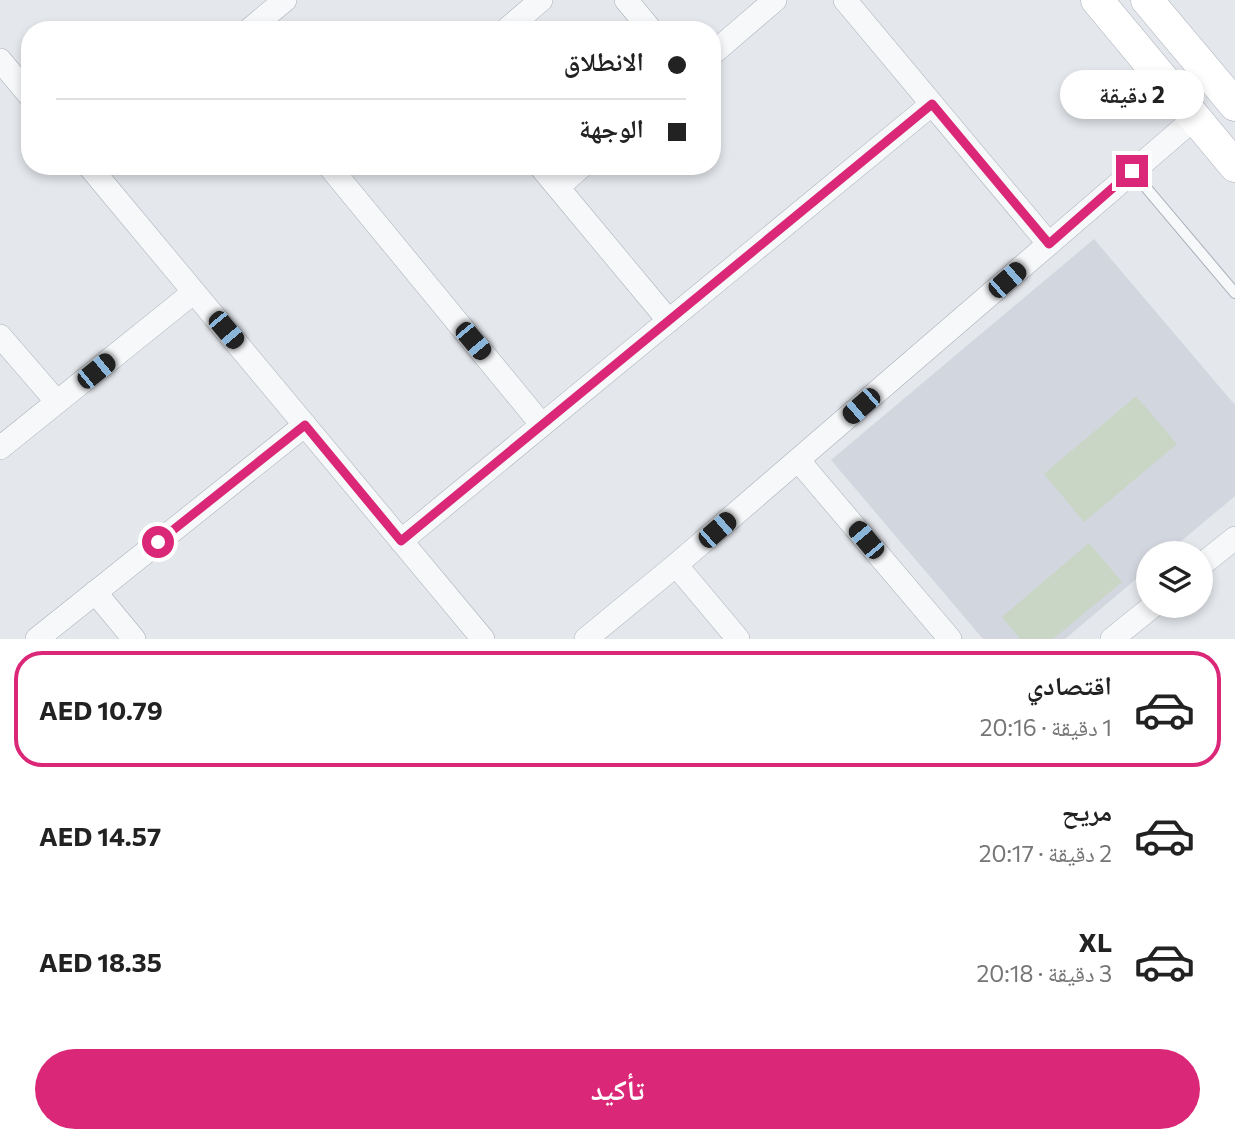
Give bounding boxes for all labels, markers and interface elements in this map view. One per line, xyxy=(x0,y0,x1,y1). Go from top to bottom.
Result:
text: الانطلاق xyxy=(564,45,644,76)
callout: 2 دقيقة xyxy=(1060,69,1204,118)
text: 2 دقيقة xyxy=(1099,80,1165,108)
text: الوجهة xyxy=(579,112,644,143)
route end xyxy=(1116,155,1148,187)
car xyxy=(985,258,1030,302)
car xyxy=(205,307,248,353)
car xyxy=(452,318,495,364)
car xyxy=(74,350,119,392)
car xyxy=(839,384,884,428)
car xyxy=(695,508,740,552)
car xyxy=(845,517,888,563)
route start xyxy=(142,526,174,558)
map controls xyxy=(1136,541,1213,618)
button: layers xyxy=(1136,541,1213,618)
text: اقتصادي xyxy=(1027,669,1112,700)
icon: car xyxy=(1133,678,1196,741)
text: AED 10.79 xyxy=(39,694,163,725)
text: 1 دقيقة · 20:16 xyxy=(980,713,1112,741)
text: مريح xyxy=(1062,795,1112,826)
icon: car xyxy=(1133,804,1196,867)
text: AED 14.57 xyxy=(39,820,161,851)
text: 2 دقيقة · 20:17 xyxy=(979,839,1112,867)
text: XL xyxy=(1078,926,1112,957)
icon: car xyxy=(1133,930,1196,993)
text: AED 18.35 xyxy=(39,946,162,977)
text: 3 دقيقة · 20:18 xyxy=(977,959,1112,987)
button: تأكيد xyxy=(35,1049,1200,1129)

